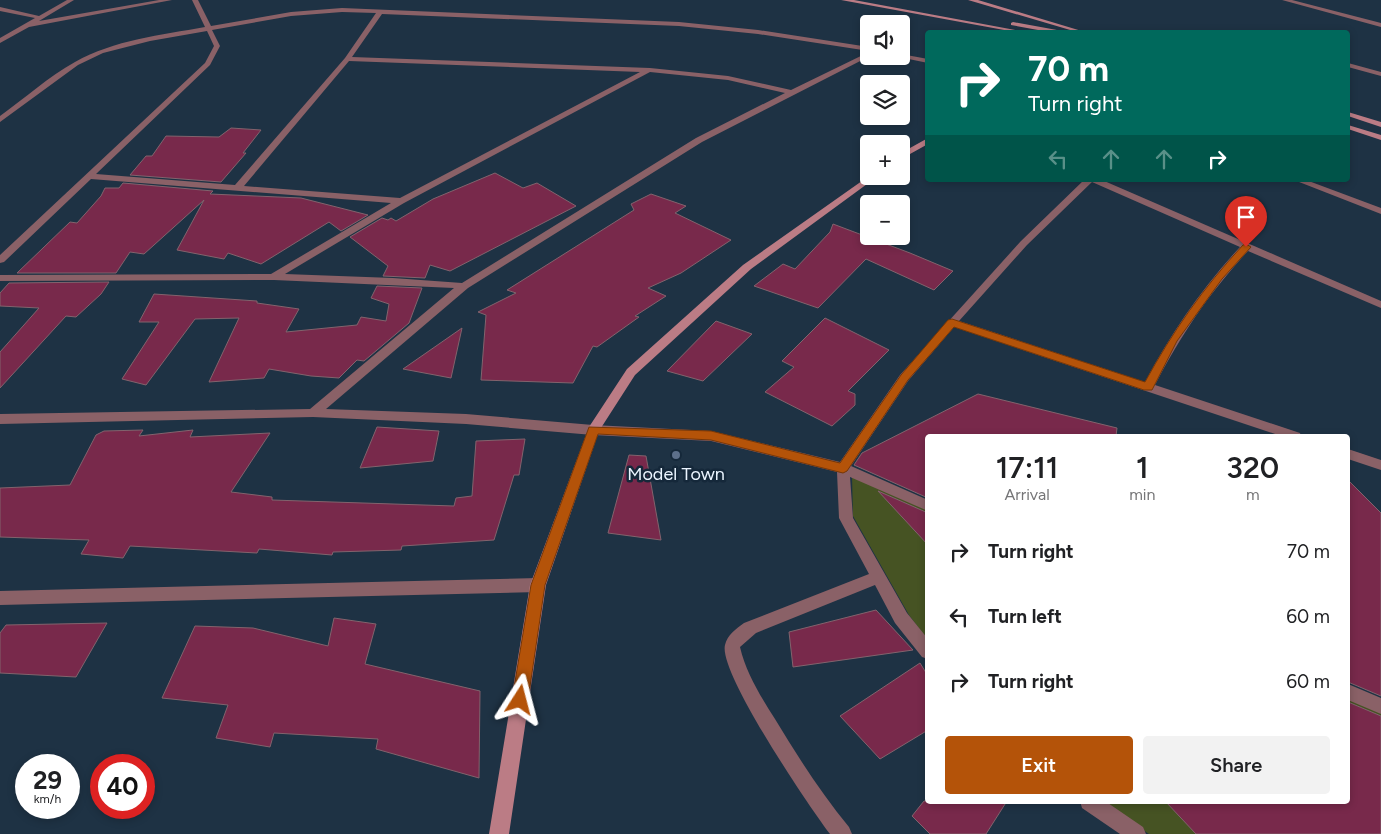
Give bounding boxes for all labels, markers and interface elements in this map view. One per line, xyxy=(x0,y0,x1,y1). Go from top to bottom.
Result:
map controls xyxy=(860,15,910,245)
button: sound xyxy=(860,15,910,65)
text: 70 m xyxy=(1028,48,1109,90)
icon: right xyxy=(945,50,1010,115)
button: layers xyxy=(860,75,910,125)
text: Turn right xyxy=(1028,90,1123,117)
button: + xyxy=(860,135,910,185)
icon: left xyxy=(1044,145,1072,173)
icon: ahead xyxy=(1097,145,1125,173)
icon: ahead xyxy=(1150,145,1178,173)
icon: right xyxy=(1203,145,1231,173)
button: − xyxy=(860,195,910,245)
pin xyxy=(1225,196,1267,247)
icon: arrive xyxy=(1232,203,1260,231)
marker: Model Town xyxy=(670,449,682,461)
text: 17:11 xyxy=(996,449,1058,486)
text: 1 xyxy=(1136,449,1149,486)
text: 320 xyxy=(1226,449,1279,486)
place label: Model Town xyxy=(627,463,725,485)
text: Arrival xyxy=(1004,485,1050,504)
text: min xyxy=(1129,485,1155,504)
text: m xyxy=(1246,485,1260,504)
icon: right xyxy=(945,538,973,566)
text: Turn right xyxy=(988,540,1074,563)
text: 70 m xyxy=(1287,540,1330,563)
icon: left xyxy=(945,603,973,631)
text: Turn left xyxy=(988,605,1062,628)
text: 60 m xyxy=(1286,605,1330,628)
icon: right xyxy=(945,668,973,696)
text: Turn right xyxy=(988,670,1074,693)
text: 60 m xyxy=(1286,670,1330,693)
position arrow xyxy=(493,673,545,725)
button: Exit xyxy=(945,736,1133,794)
button: Share xyxy=(1143,736,1330,794)
speed limit sign: 40 xyxy=(90,754,155,819)
text: 29 xyxy=(33,765,62,795)
text: km/h xyxy=(34,792,61,806)

